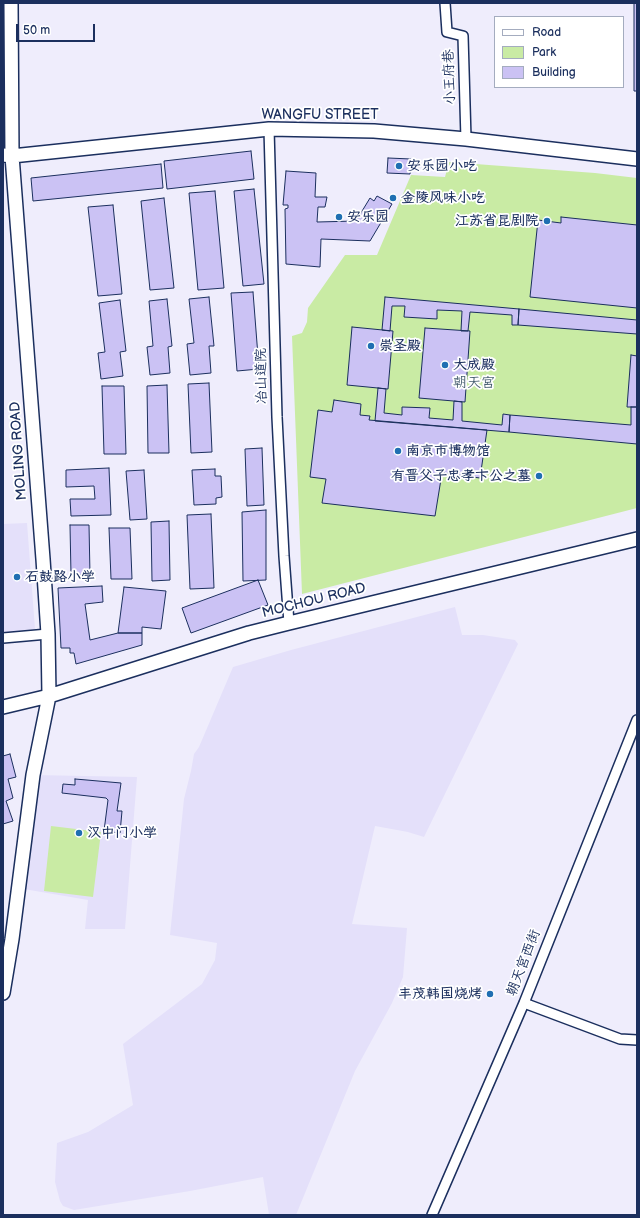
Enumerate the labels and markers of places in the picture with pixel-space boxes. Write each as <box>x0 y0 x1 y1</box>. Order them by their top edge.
place label: 安乐园小吃 <box>407 158 477 174</box>
marker: 安乐园小吃 <box>394 161 404 171</box>
place label: 金陵风味小吃 <box>401 190 485 206</box>
marker: 金陵风味小吃 <box>388 193 398 203</box>
place label: 安乐园 <box>347 209 389 225</box>
marker: 安乐园 <box>334 212 344 222</box>
place label: 江苏省昆剧院 <box>455 213 539 229</box>
marker: 江苏省昆剧院 <box>542 216 552 226</box>
place label: 崇圣殿 <box>379 338 421 354</box>
marker: 崇圣殿 <box>366 341 376 351</box>
place label: 大成殿 <box>453 357 495 373</box>
marker: 大成殿 <box>440 360 450 370</box>
place label: 南京市博物馆 <box>406 443 490 459</box>
marker: 南京市博物馆 <box>393 446 403 456</box>
place label: 有晋父子忠孝卞公之墓 <box>391 468 531 484</box>
marker: 有晋父子忠孝卞公之墓 <box>534 471 544 481</box>
place label: 石鼓路小学 <box>25 569 95 585</box>
marker: 石鼓路小学 <box>12 572 22 582</box>
place label: 汉中门小学 <box>87 825 157 841</box>
marker: 汉中门小学 <box>74 828 84 838</box>
place label: 丰茂韩国烧烤 <box>398 986 482 1002</box>
marker: 丰茂韩国烧烤 <box>485 989 495 999</box>

